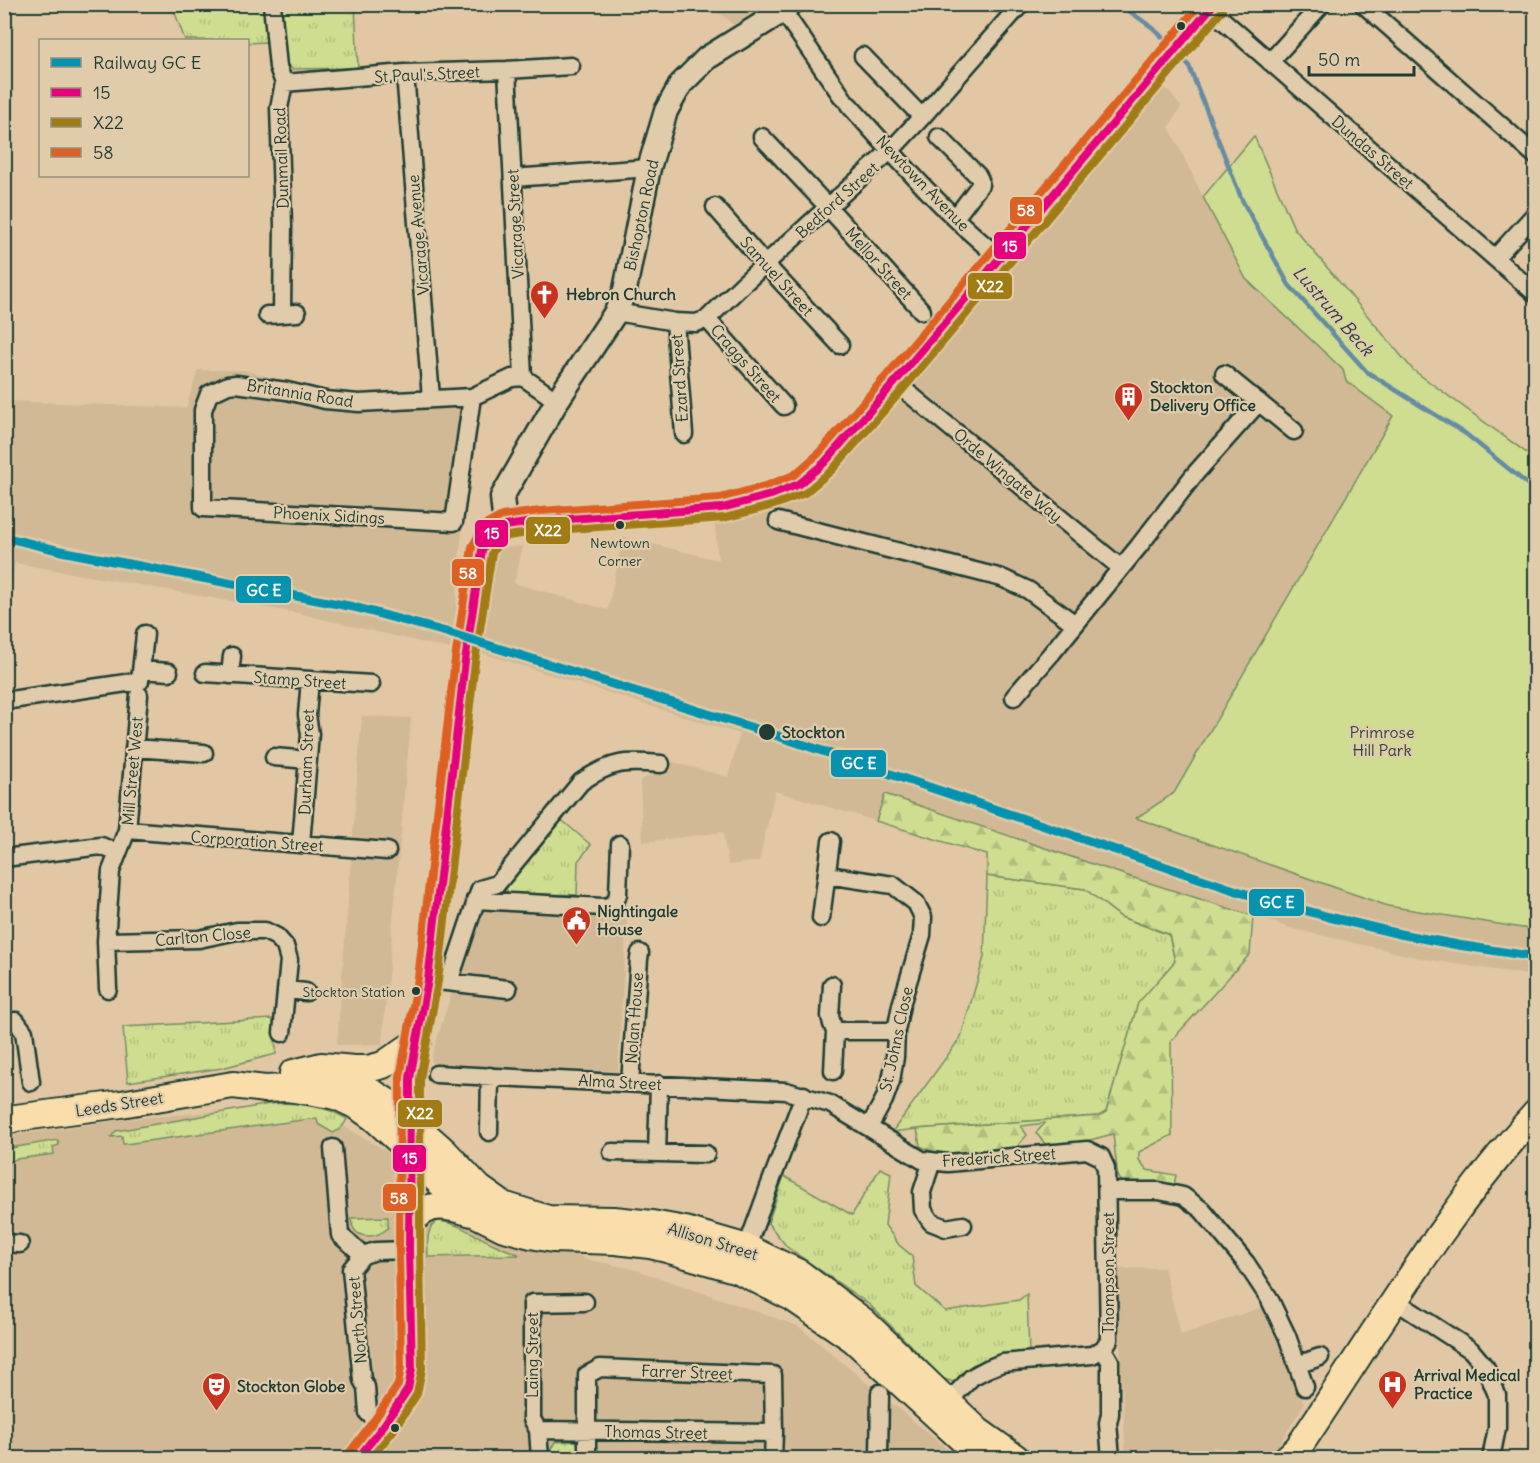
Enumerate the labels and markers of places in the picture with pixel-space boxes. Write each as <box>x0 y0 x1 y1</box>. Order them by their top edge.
unlabelled marker <box>1175 20 1187 32</box>
church icon: Hebron Church <box>529 278 561 320</box>
place label: Hebron Church <box>566 284 676 304</box>
place label: Stockton Delivery Office <box>1150 377 1256 416</box>
building icon: Stockton Delivery Office <box>1113 380 1145 422</box>
marker: Newtown Corner <box>614 519 626 531</box>
place label: Newtown Corner <box>590 534 650 570</box>
marker: Stockton <box>757 722 777 742</box>
place label: Stockton <box>782 722 845 742</box>
place label: Nightingale House <box>597 901 678 939</box>
public building icon: Nightingale House <box>560 904 592 946</box>
place label: Stockton Station <box>302 983 405 1001</box>
marker: Stockton Station <box>410 985 422 997</box>
place label: Arrival Medical Practice <box>1414 1365 1520 1403</box>
hospital icon: Arrival Medical Practice <box>1377 1368 1409 1410</box>
theatre icon: Stockton Globe <box>200 1370 232 1412</box>
place label: Stockton Globe <box>237 1376 346 1396</box>
unlabelled marker <box>389 1422 401 1434</box>

